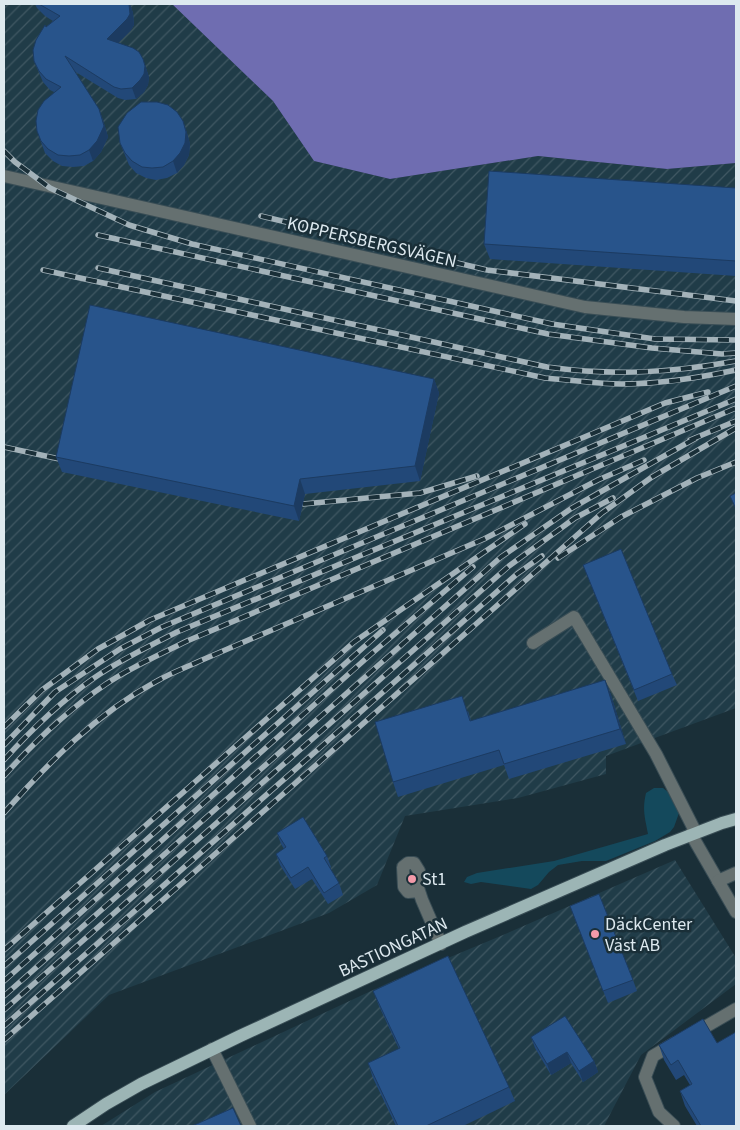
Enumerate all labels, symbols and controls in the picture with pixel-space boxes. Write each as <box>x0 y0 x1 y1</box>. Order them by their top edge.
street label: KOPPERSBERGSVÄGEN <box>285 211 459 274</box>
place label: St1 <box>422 867 446 892</box>
marker: St1 <box>406 873 418 885</box>
street label: BASTIONGATAN <box>335 911 452 984</box>
place label: DäckCenter Väst AB <box>605 912 693 958</box>
marker: DäckCenter Väst AB <box>589 928 601 940</box>

